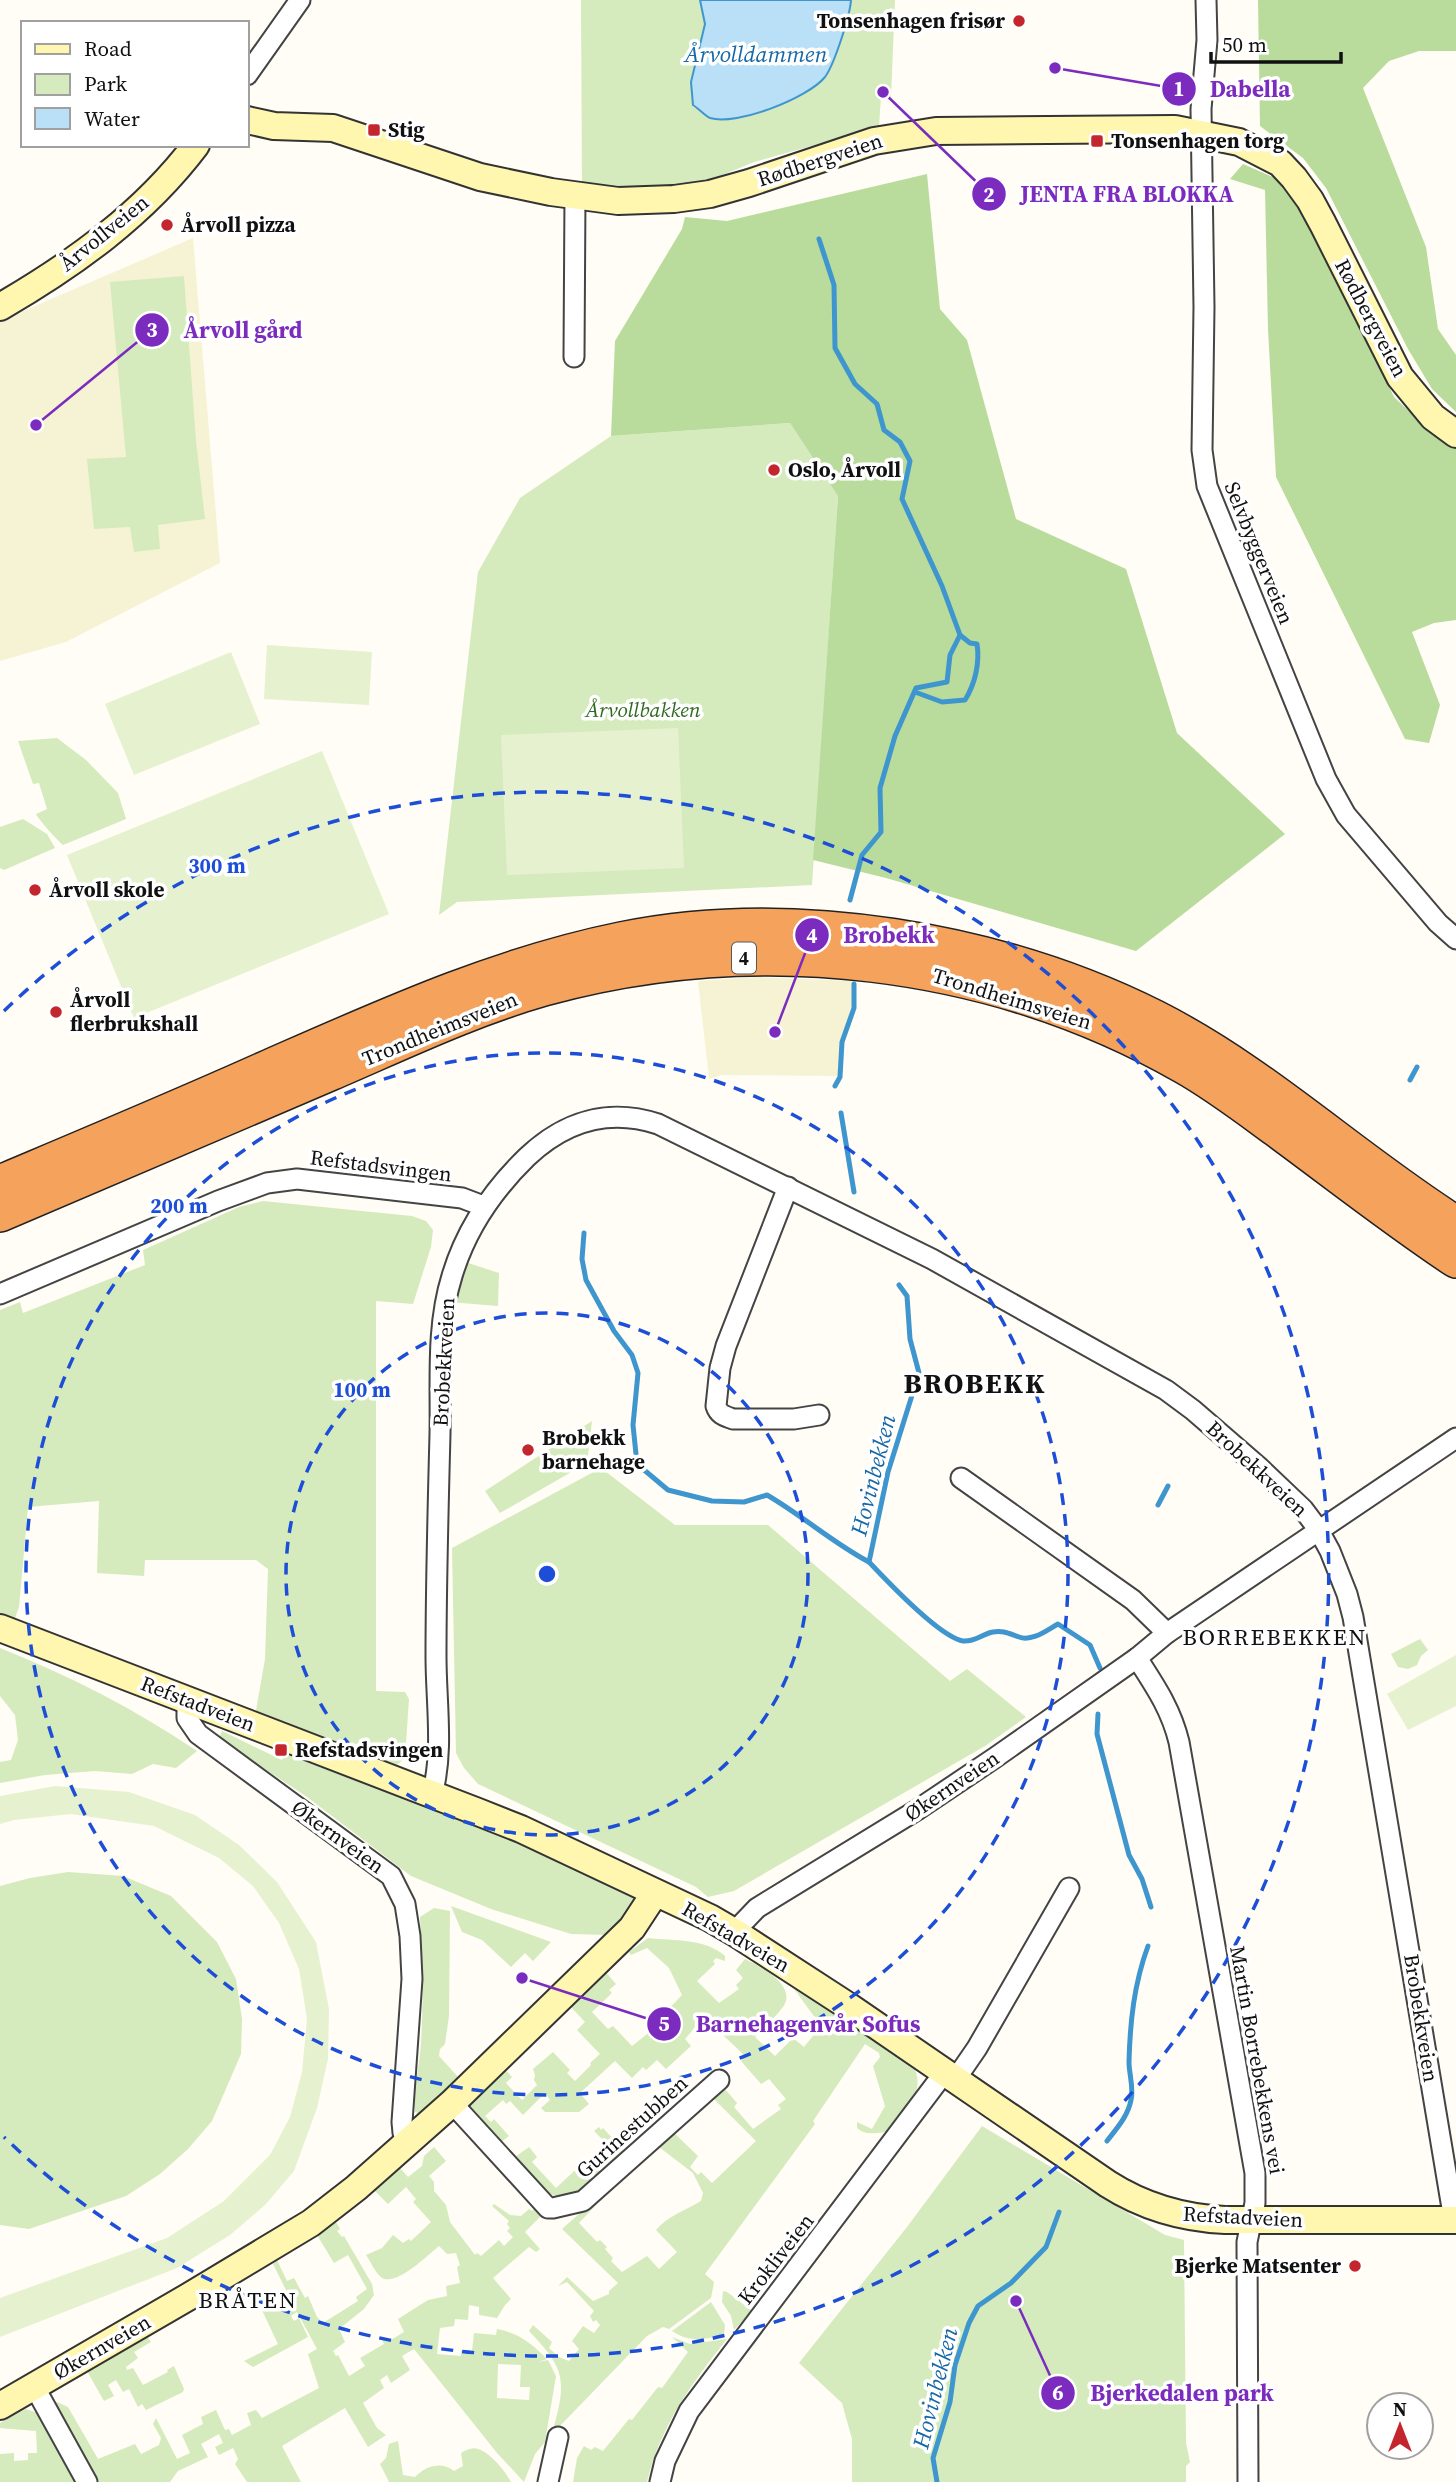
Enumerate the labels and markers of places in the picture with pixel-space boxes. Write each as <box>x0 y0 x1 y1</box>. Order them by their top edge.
place label: Tonsenhagen frisør <box>817 6 1005 35</box>
marker: Tonsenhagen frisør <box>1011 13 1027 29</box>
callout: Dabella <box>1161 67 1305 111</box>
place label: Stig <box>388 115 425 144</box>
marker: Stig <box>366 122 382 138</box>
place label: Tonsenhagen torg <box>1111 126 1285 155</box>
marker: Tonsenhagen torg <box>1089 133 1105 149</box>
callout: JENTA FRA BLOKKA <box>971 172 1248 216</box>
place label: Årvoll pizza <box>181 210 297 239</box>
marker: Årvoll pizza <box>159 217 175 233</box>
callout: Årvoll gård <box>134 308 316 352</box>
place label: Oslo, Årvoll <box>788 455 901 484</box>
marker: Oslo, Årvoll <box>766 462 782 478</box>
place label: Årvoll skole <box>49 875 165 904</box>
marker: Årvoll skole <box>27 882 43 898</box>
callout: Brobekk <box>794 913 949 957</box>
place label: Årvoll flerbrukshall <box>70 985 198 1038</box>
marker: Årvoll flerbrukshall <box>48 1004 64 1020</box>
place label: Brobekk barnehage <box>542 1423 645 1476</box>
marker: Brobekk barnehage <box>520 1442 536 1458</box>
centre of rings <box>535 1562 559 1586</box>
place label: Refstadsvingen <box>295 1735 443 1764</box>
marker: Refstadsvingen <box>273 1742 289 1758</box>
callout: Barnehagenvår Sofus <box>647 2002 935 2046</box>
place label: Bjerke Matsenter <box>1174 2251 1341 2280</box>
marker: Bjerke Matsenter <box>1347 2258 1363 2274</box>
callout: Bjerkedalen park <box>1041 2371 1287 2415</box>

